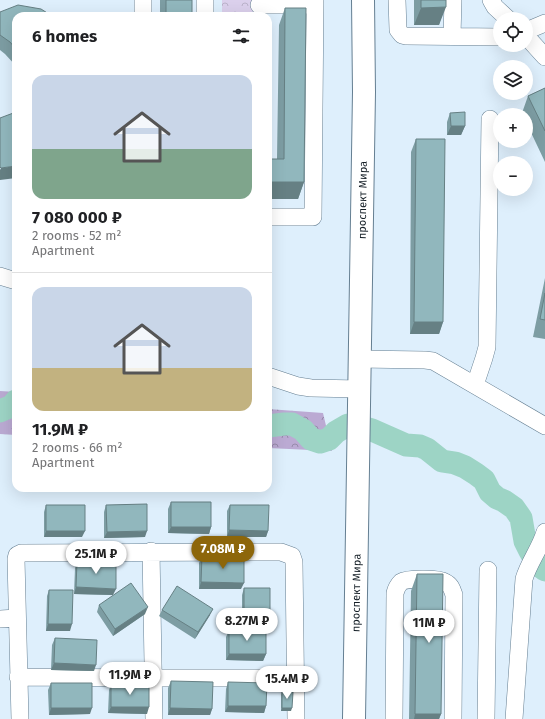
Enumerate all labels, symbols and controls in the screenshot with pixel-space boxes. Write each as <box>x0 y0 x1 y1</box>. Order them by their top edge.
map controls <box>493 12 533 196</box>
button: locate <box>493 12 533 52</box>
icon: filters <box>230 25 252 47</box>
text: 6 homes <box>32 26 97 47</box>
button: layers <box>493 60 533 100</box>
icon: home <box>106 101 178 173</box>
button: + <box>493 108 533 148</box>
button: − <box>493 156 533 196</box>
street label: проспект Мира <box>355 161 369 239</box>
text: 7 080 000 ₽ <box>32 207 122 228</box>
text: 2 rooms · 52 m² <box>32 228 121 243</box>
text: Apartment <box>32 243 94 258</box>
icon: home <box>106 313 178 385</box>
text: 11.9M ₽ <box>32 419 88 440</box>
text: 2 rooms · 66 m² <box>32 440 123 455</box>
text: Apartment <box>32 455 94 470</box>
pin: 7.08M ₽ <box>186 536 260 570</box>
pin: 25.1M ₽ <box>59 541 133 575</box>
text: 7.08M ₽ <box>200 541 246 556</box>
text: 25.1M ₽ <box>75 546 117 561</box>
street label: проспект Мира <box>349 554 363 632</box>
pin: 8.27M ₽ <box>210 608 284 642</box>
pin: 11M ₽ <box>401 610 457 644</box>
text: 8.27M ₽ <box>225 613 269 628</box>
text: 11M ₽ <box>413 615 445 630</box>
pin: 11.9M ₽ <box>93 662 167 696</box>
pin: 15.4M ₽ <box>250 666 324 700</box>
text: 11.9M ₽ <box>109 667 151 682</box>
text: 15.4M ₽ <box>265 671 309 686</box>

